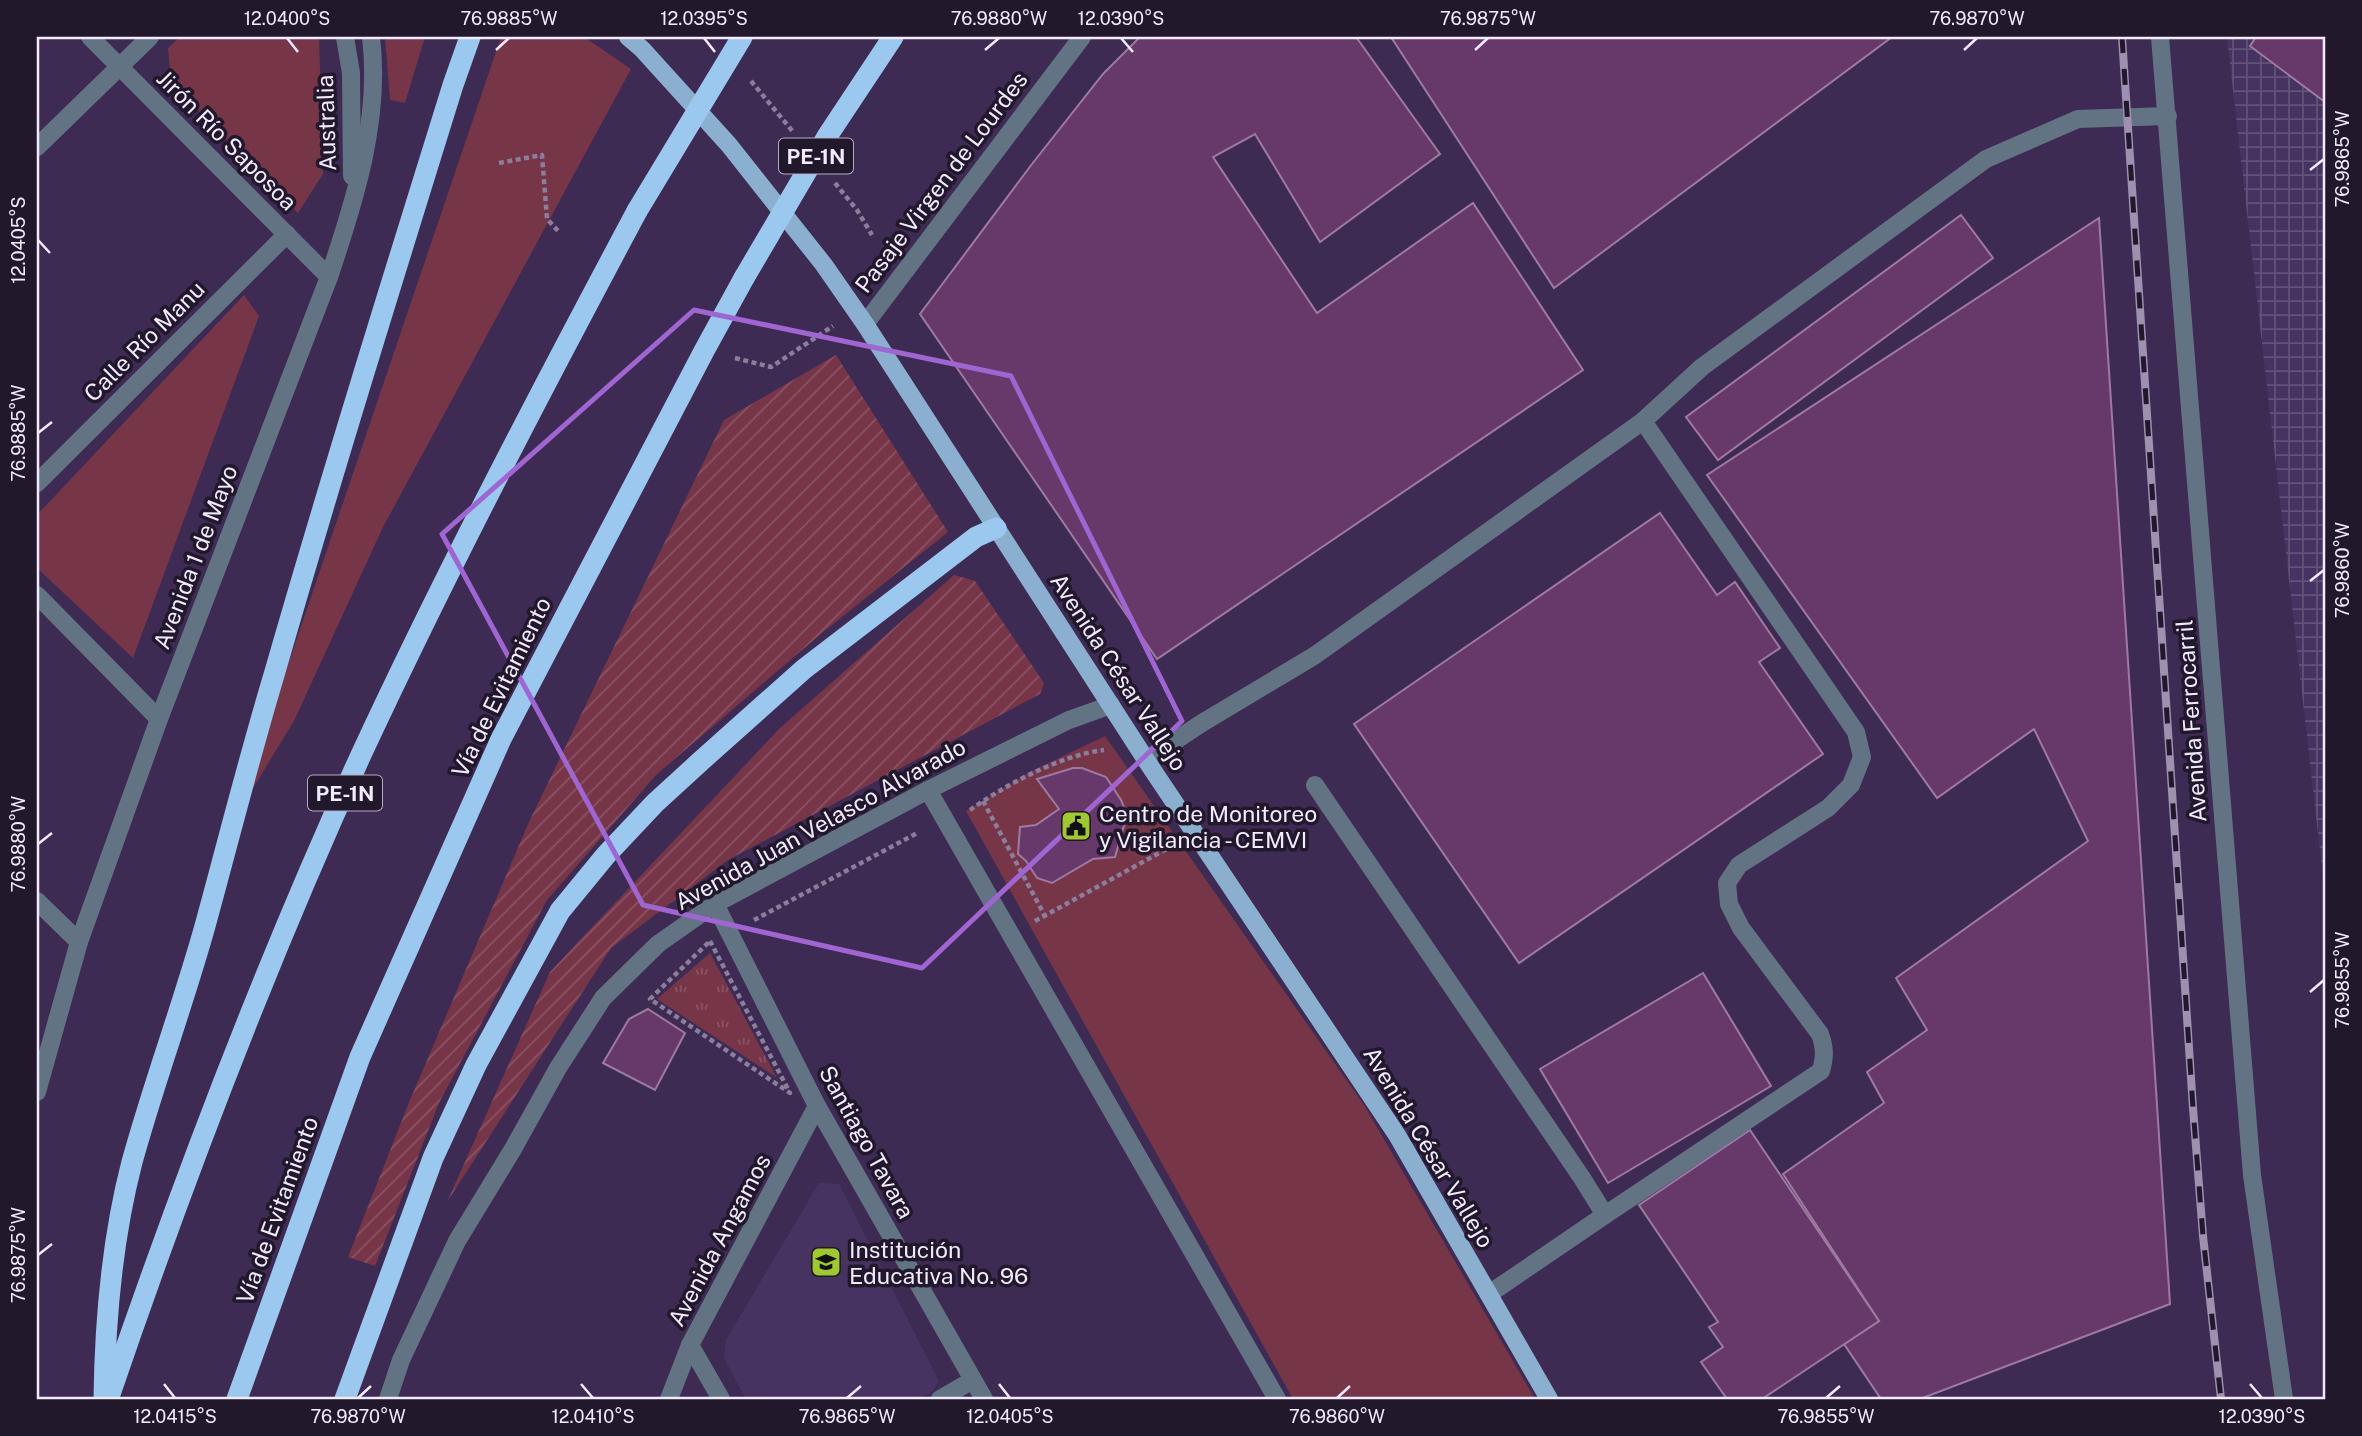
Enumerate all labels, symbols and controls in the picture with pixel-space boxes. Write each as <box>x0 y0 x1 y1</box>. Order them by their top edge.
text: 12.0400°S <box>244 8 330 29</box>
text: 76.9885°W <box>460 8 558 29</box>
text: 12.0395°S <box>660 8 748 29</box>
text: 76.9880°W <box>951 8 1047 29</box>
text: 12.0390°S <box>1078 8 1164 29</box>
text: 76.9875°W <box>1440 8 1536 29</box>
text: 76.9870°W <box>1929 8 2025 29</box>
street label: Jirón Río Saposoa <box>151 64 303 216</box>
street label: Pasaje Virgen de Lourdes <box>849 66 1033 298</box>
street label: Australia <box>311 74 341 172</box>
text: 76.9865°W <box>2332 111 2353 207</box>
road number: PE-1N <box>779 138 853 174</box>
text: 12.0405°S <box>8 196 29 284</box>
street label: Calle Río Manu <box>78 275 210 407</box>
text: 76.9885°W <box>8 384 29 482</box>
street label: Avenida 1 de Mayo <box>147 461 243 653</box>
text: 76.9860°W <box>2332 522 2353 618</box>
street label: Avenida César Vallejo <box>1045 568 1193 776</box>
street label: Vía de Evitamiento <box>446 593 556 781</box>
street label: Avenida Ferrocarril <box>2170 619 2212 823</box>
street label: Avenida Juan Velasco Alvarado <box>670 733 970 915</box>
road number: PE-1N <box>308 776 382 810</box>
text: 76.9880°W <box>8 796 29 892</box>
place label: Centro de Monitoreo y Vigilancia - CEMVI <box>1099 800 1317 853</box>
public building icon: Centro de Monitoreo y Vigilancia - CEMVI <box>1059 809 1093 843</box>
text: 76.9855°W <box>2332 931 2353 1029</box>
street label: Avenida César Vallejo <box>1358 1042 1500 1252</box>
street label: Santiago Tavara <box>814 1061 920 1223</box>
street label: Vía de Evitamiento <box>231 1113 323 1307</box>
street label: Avenida Angamos <box>662 1149 776 1331</box>
text: 76.9875°W <box>8 1207 29 1303</box>
place label: Institución Educativa No. 96 <box>849 1236 1028 1289</box>
school or university icon: Institución Educativa No. 96 <box>809 1245 843 1279</box>
text: 12.0415°S <box>133 1406 217 1427</box>
text: 76.9870°W <box>310 1406 406 1427</box>
text: 12.0410°S <box>551 1406 635 1427</box>
text: 76.9865°W <box>799 1406 895 1427</box>
text: 12.0405°S <box>966 1406 1054 1427</box>
text: 76.9860°W <box>1289 1406 1385 1427</box>
text: 76.9855°W <box>1777 1406 1875 1427</box>
text: 12.0390°S <box>2219 1406 2305 1427</box>

